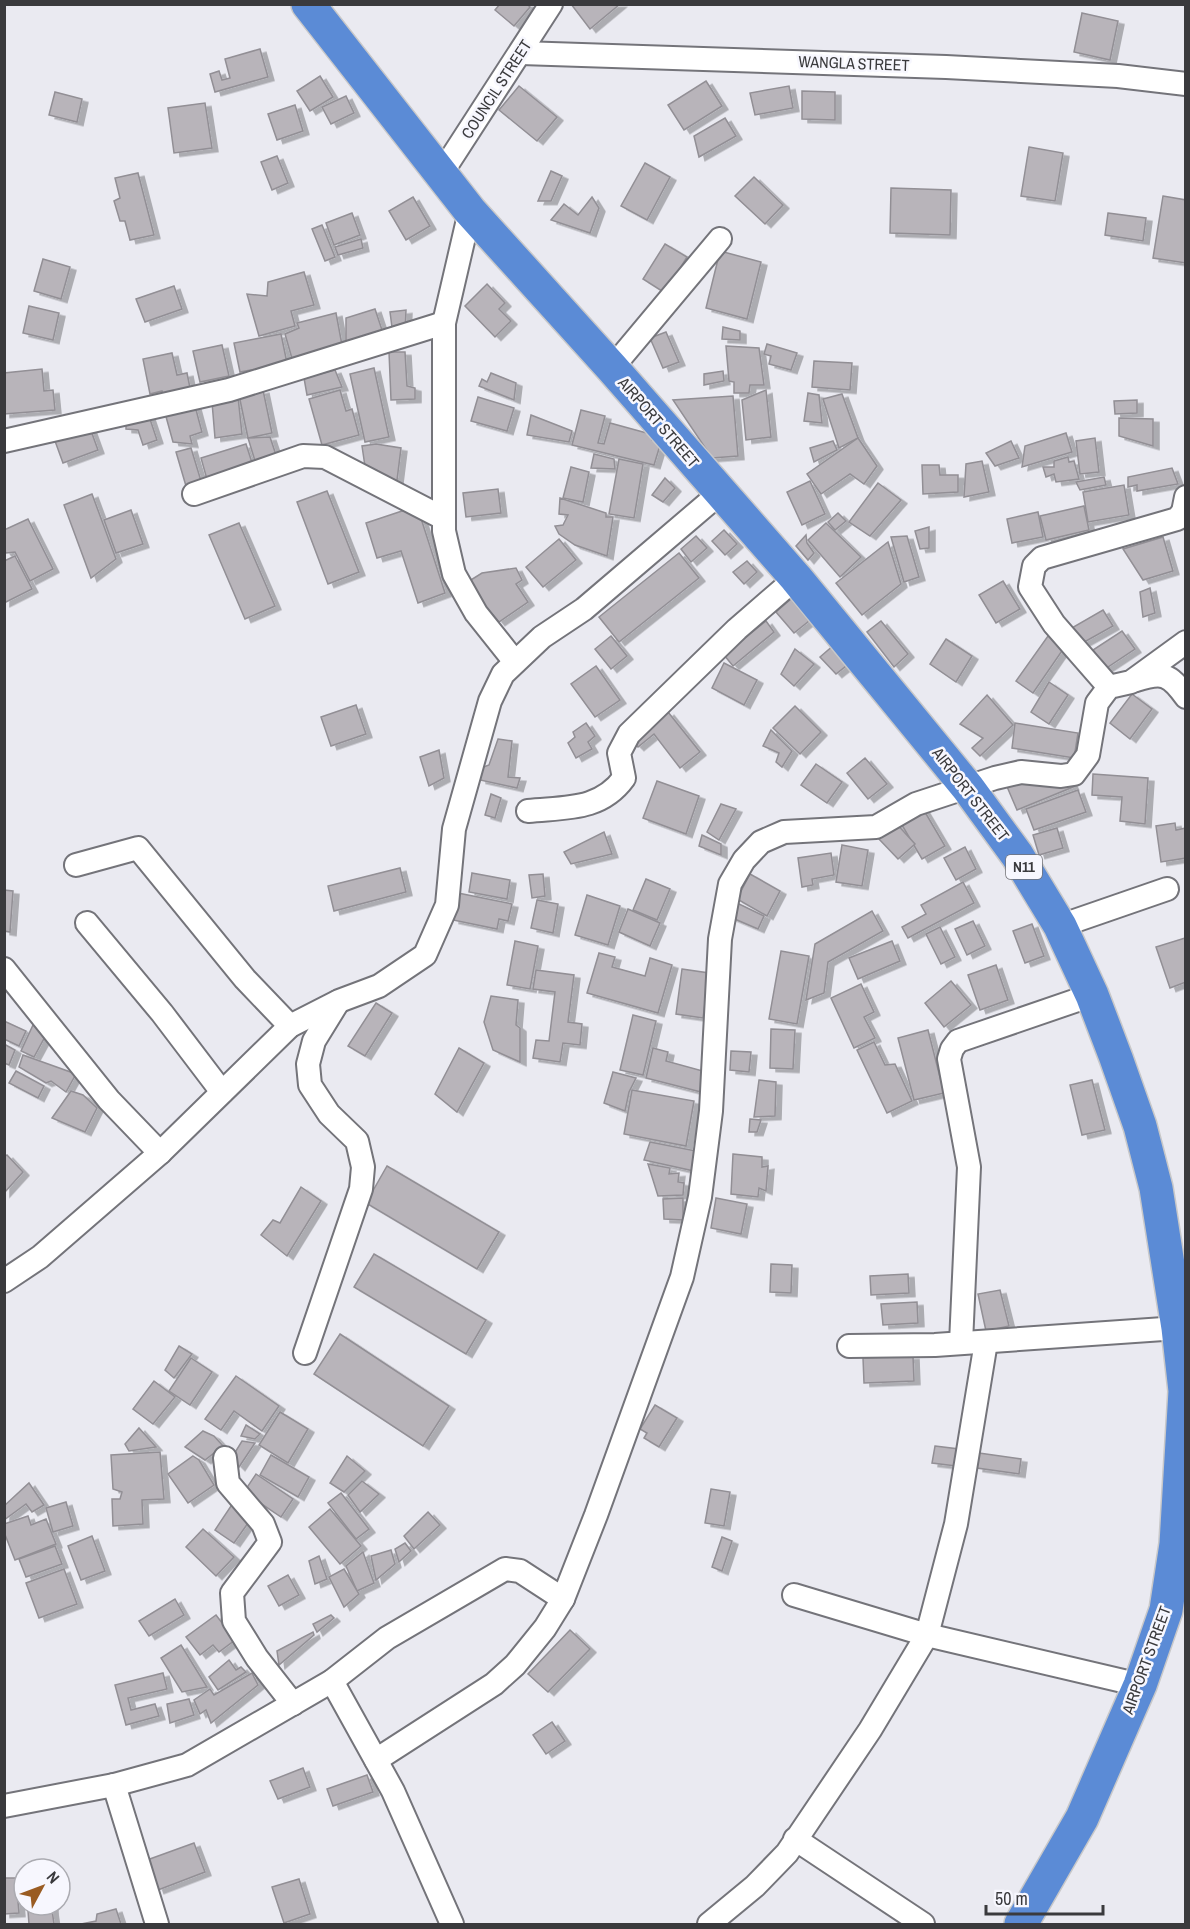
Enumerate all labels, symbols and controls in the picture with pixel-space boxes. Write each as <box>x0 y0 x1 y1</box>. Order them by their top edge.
street label: COUNCIL STREET <box>456 35 536 143</box>
street label: WANGLA STREET <box>798 50 910 76</box>
street label: AIRPORT STREET <box>613 371 704 472</box>
street label: AIRPORT STREET <box>927 742 1015 845</box>
road number: N11 <box>1006 855 1042 879</box>
street label: AIRPORT STREET <box>1116 1603 1176 1718</box>
north arrow <box>12 1857 72 1917</box>
text: N <box>42 1866 65 1888</box>
scale bar <box>986 1878 1103 1916</box>
text: 50 m <box>995 1886 1028 1911</box>

